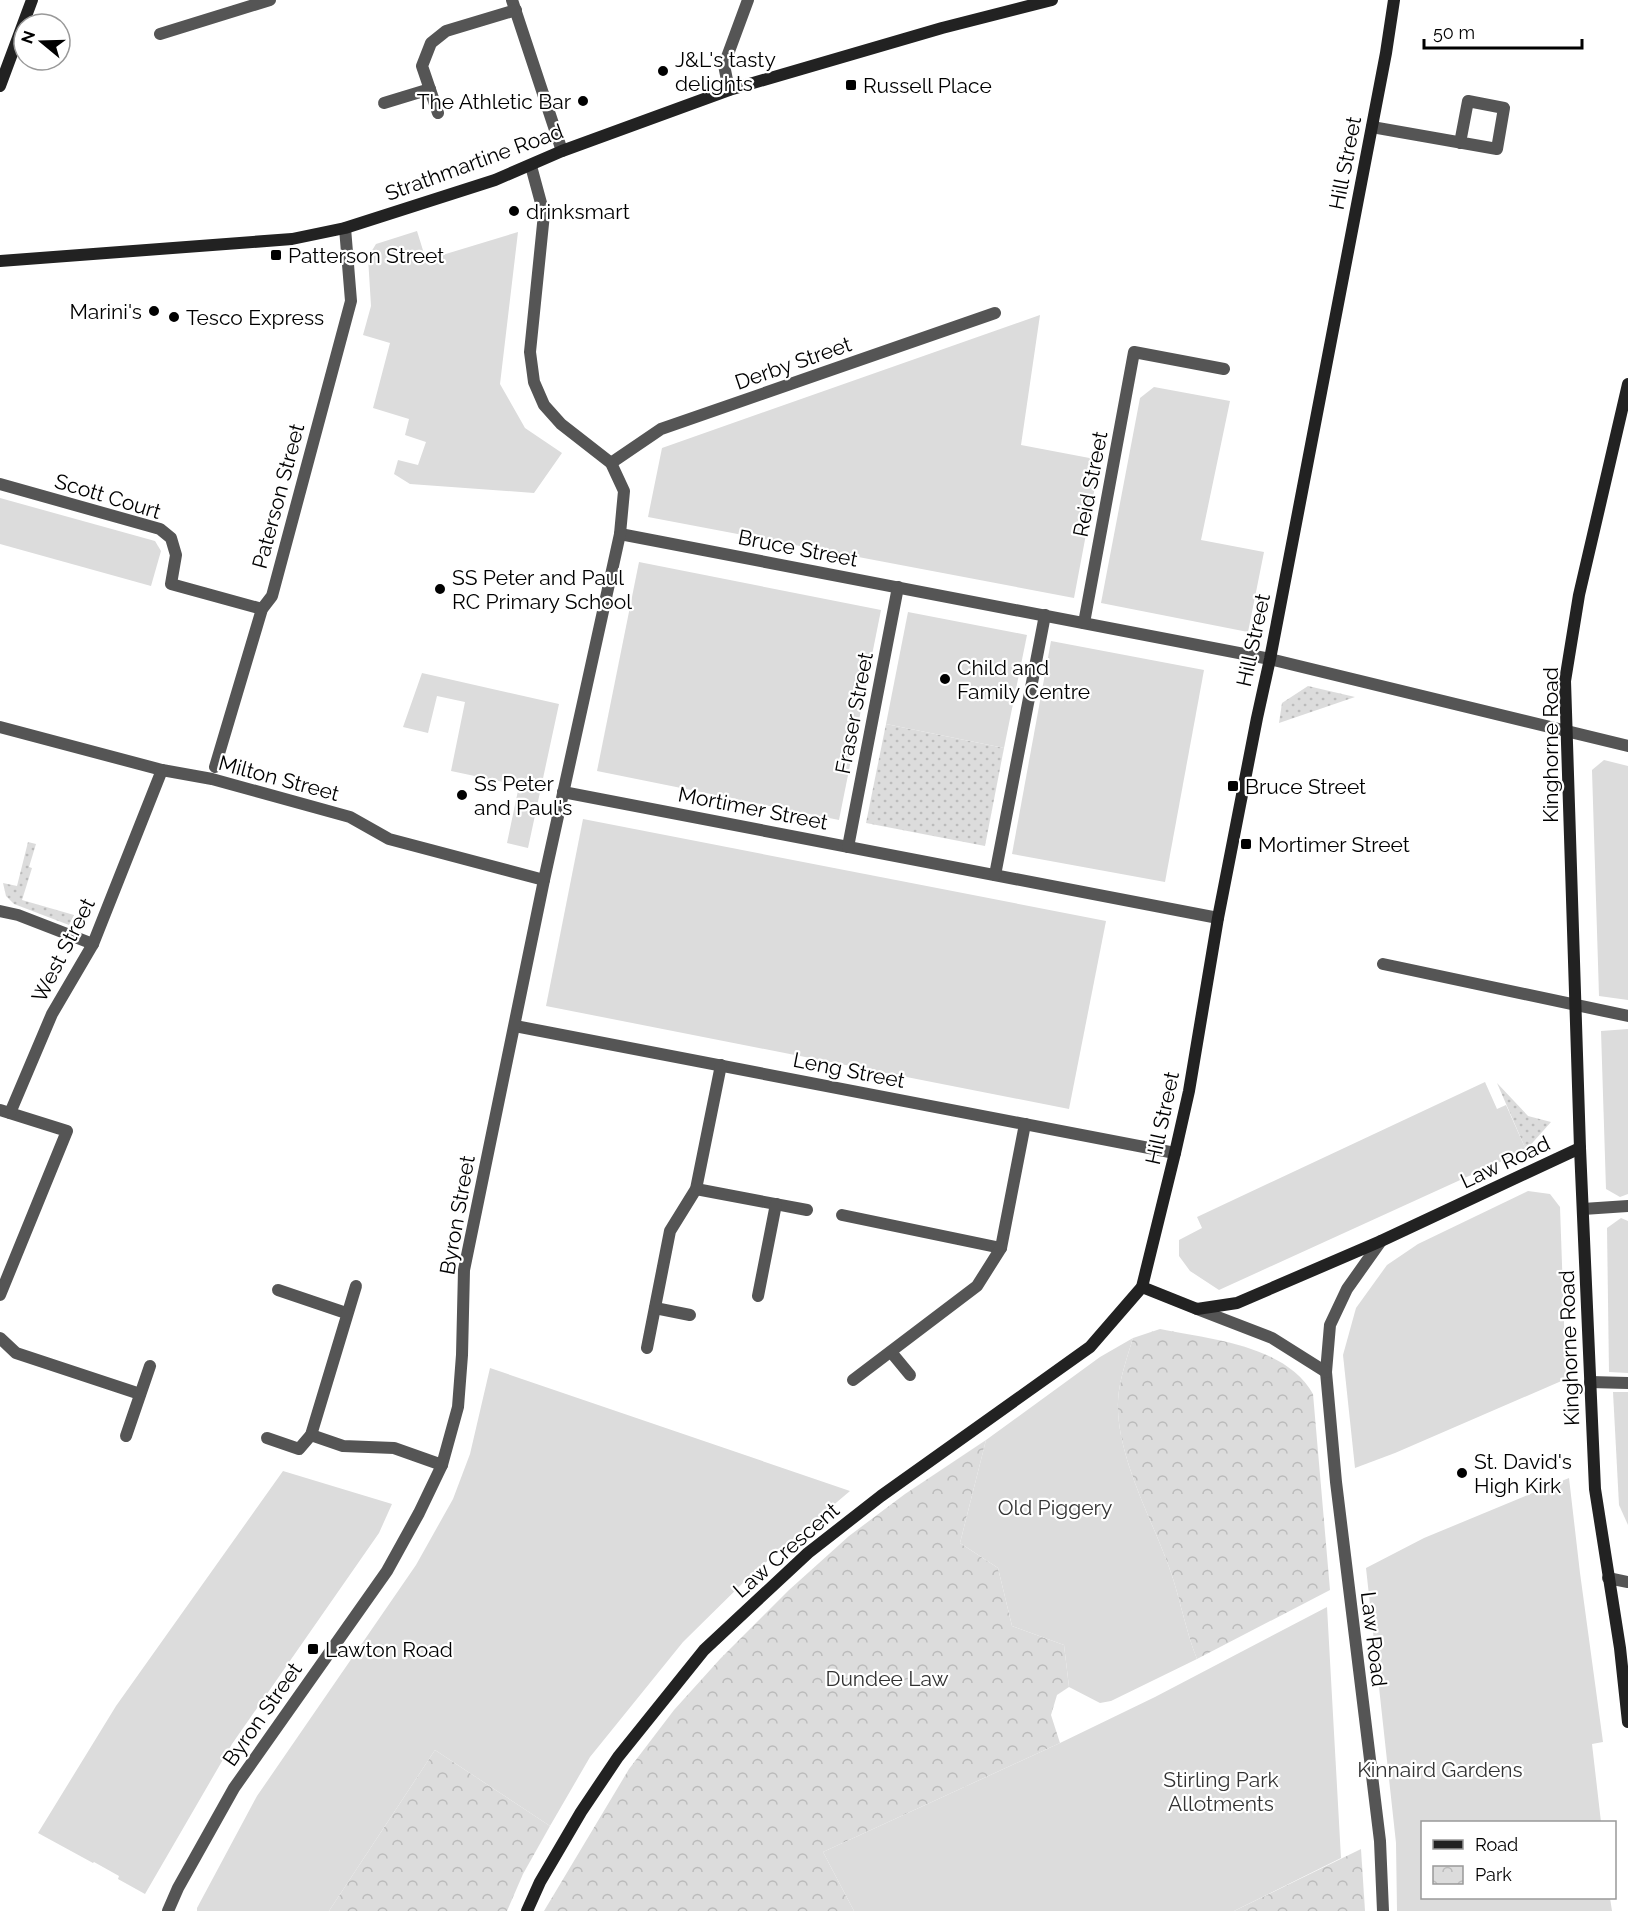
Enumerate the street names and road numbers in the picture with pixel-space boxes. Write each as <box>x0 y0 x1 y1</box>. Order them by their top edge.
street label: Hill Street <box>1324 114 1366 212</box>
street label: Strathmartine Road <box>382 118 566 206</box>
street label: Derby Street <box>731 331 855 395</box>
street label: Paterson Street <box>247 421 309 571</box>
street label: Reid Street <box>1068 429 1112 539</box>
street label: Scott Court <box>52 468 164 524</box>
street label: Bruce Street <box>736 524 860 572</box>
street label: Hill Street <box>1231 591 1275 689</box>
street label: Fraser Street <box>830 650 878 776</box>
street label: Kinghorne Road <box>1538 667 1563 823</box>
street label: Milton Street <box>216 750 342 806</box>
street label: Mortimer Street <box>676 781 830 835</box>
street label: West Street <box>26 894 100 1006</box>
street label: Leng Street <box>791 1047 907 1093</box>
street label: Hill Street <box>1140 1069 1184 1167</box>
street label: Law Road <box>1456 1130 1554 1194</box>
street label: Byron Street <box>434 1153 480 1277</box>
street label: Kinghorne Road <box>1554 1270 1584 1426</box>
street label: Law Crescent <box>728 1497 844 1603</box>
street label: Law Road <box>1356 1590 1392 1688</box>
street label: Byron Street <box>217 1657 307 1771</box>

